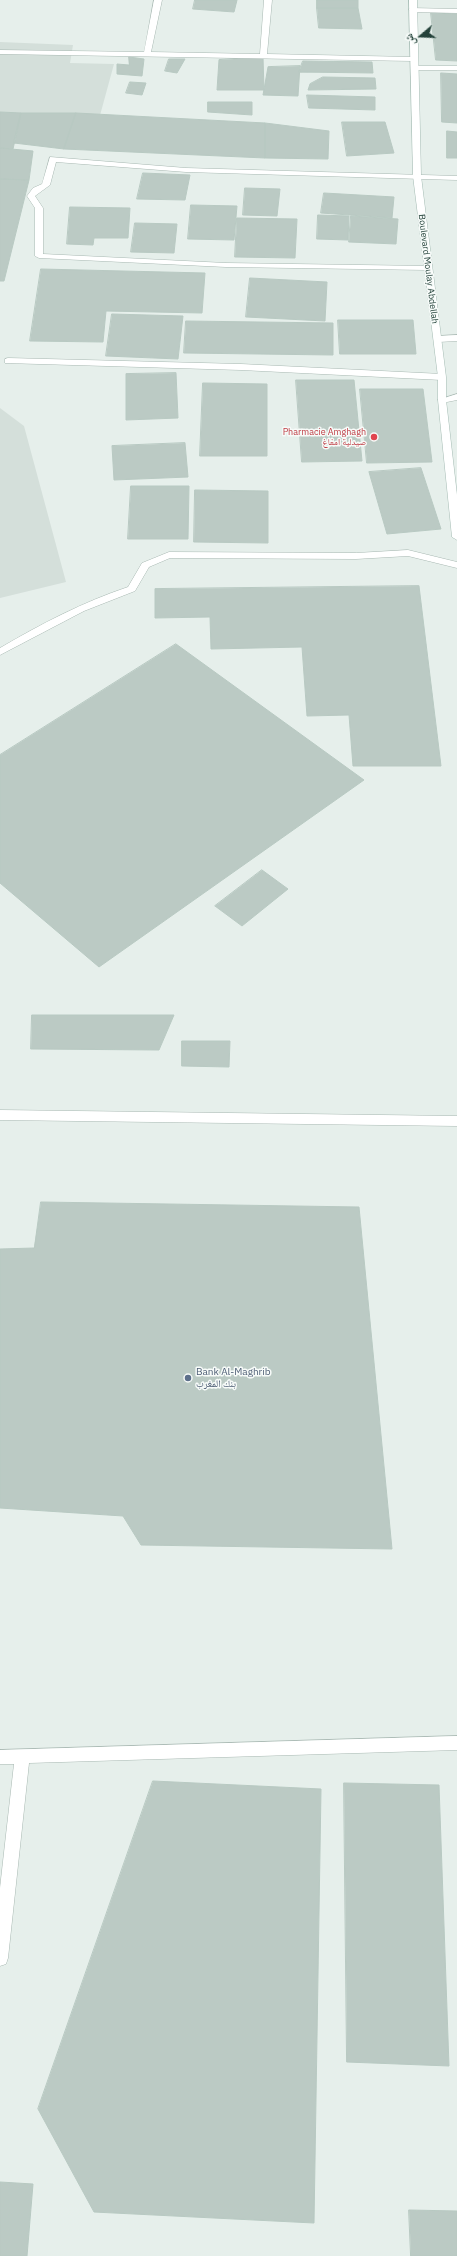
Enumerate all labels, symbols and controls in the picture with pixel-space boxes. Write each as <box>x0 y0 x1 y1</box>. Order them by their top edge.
north arrow <box>401 16 441 56</box>
text: ش <box>401 32 418 48</box>
street label: Boulevard Moulay Abdellah <box>416 214 440 324</box>
place label: Pharmacie Amghagh صيدلية امغاغ <box>283 427 366 448</box>
marker: Pharmacie Amghagh صيدلية امغاغ <box>369 432 379 442</box>
place label: Bank Al-Maghrib بنك المغرب <box>196 1366 271 1390</box>
marker: Bank Al-Maghrib بنك المغرب <box>183 1373 193 1383</box>

